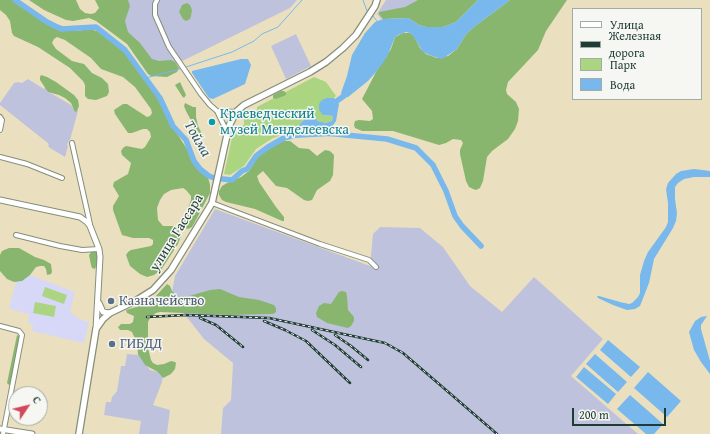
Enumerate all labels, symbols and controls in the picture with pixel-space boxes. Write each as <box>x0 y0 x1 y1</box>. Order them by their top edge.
legend <box>572 8 702 100</box>
text: Улица <box>610 16 644 33</box>
text: Железная дорога <box>609 27 661 61</box>
text: Парк <box>610 56 636 73</box>
text: Вода <box>610 76 635 93</box>
place label: Краеведческий музей Менделеевска <box>220 106 349 138</box>
marker: Краеведческий музей Менделеевска <box>207 117 217 127</box>
water label: Тойма <box>180 118 214 160</box>
street label: улица Гассара <box>147 191 207 275</box>
place label: Казначейство <box>119 293 204 309</box>
marker: Казначейство <box>106 296 116 306</box>
place label: ГИБДД <box>120 336 162 352</box>
marker: ГИБДД <box>107 339 117 349</box>
north arrow <box>8 386 48 426</box>
text: С <box>29 393 45 407</box>
scale bar <box>574 400 668 426</box>
text: 200 m <box>579 406 609 423</box>

